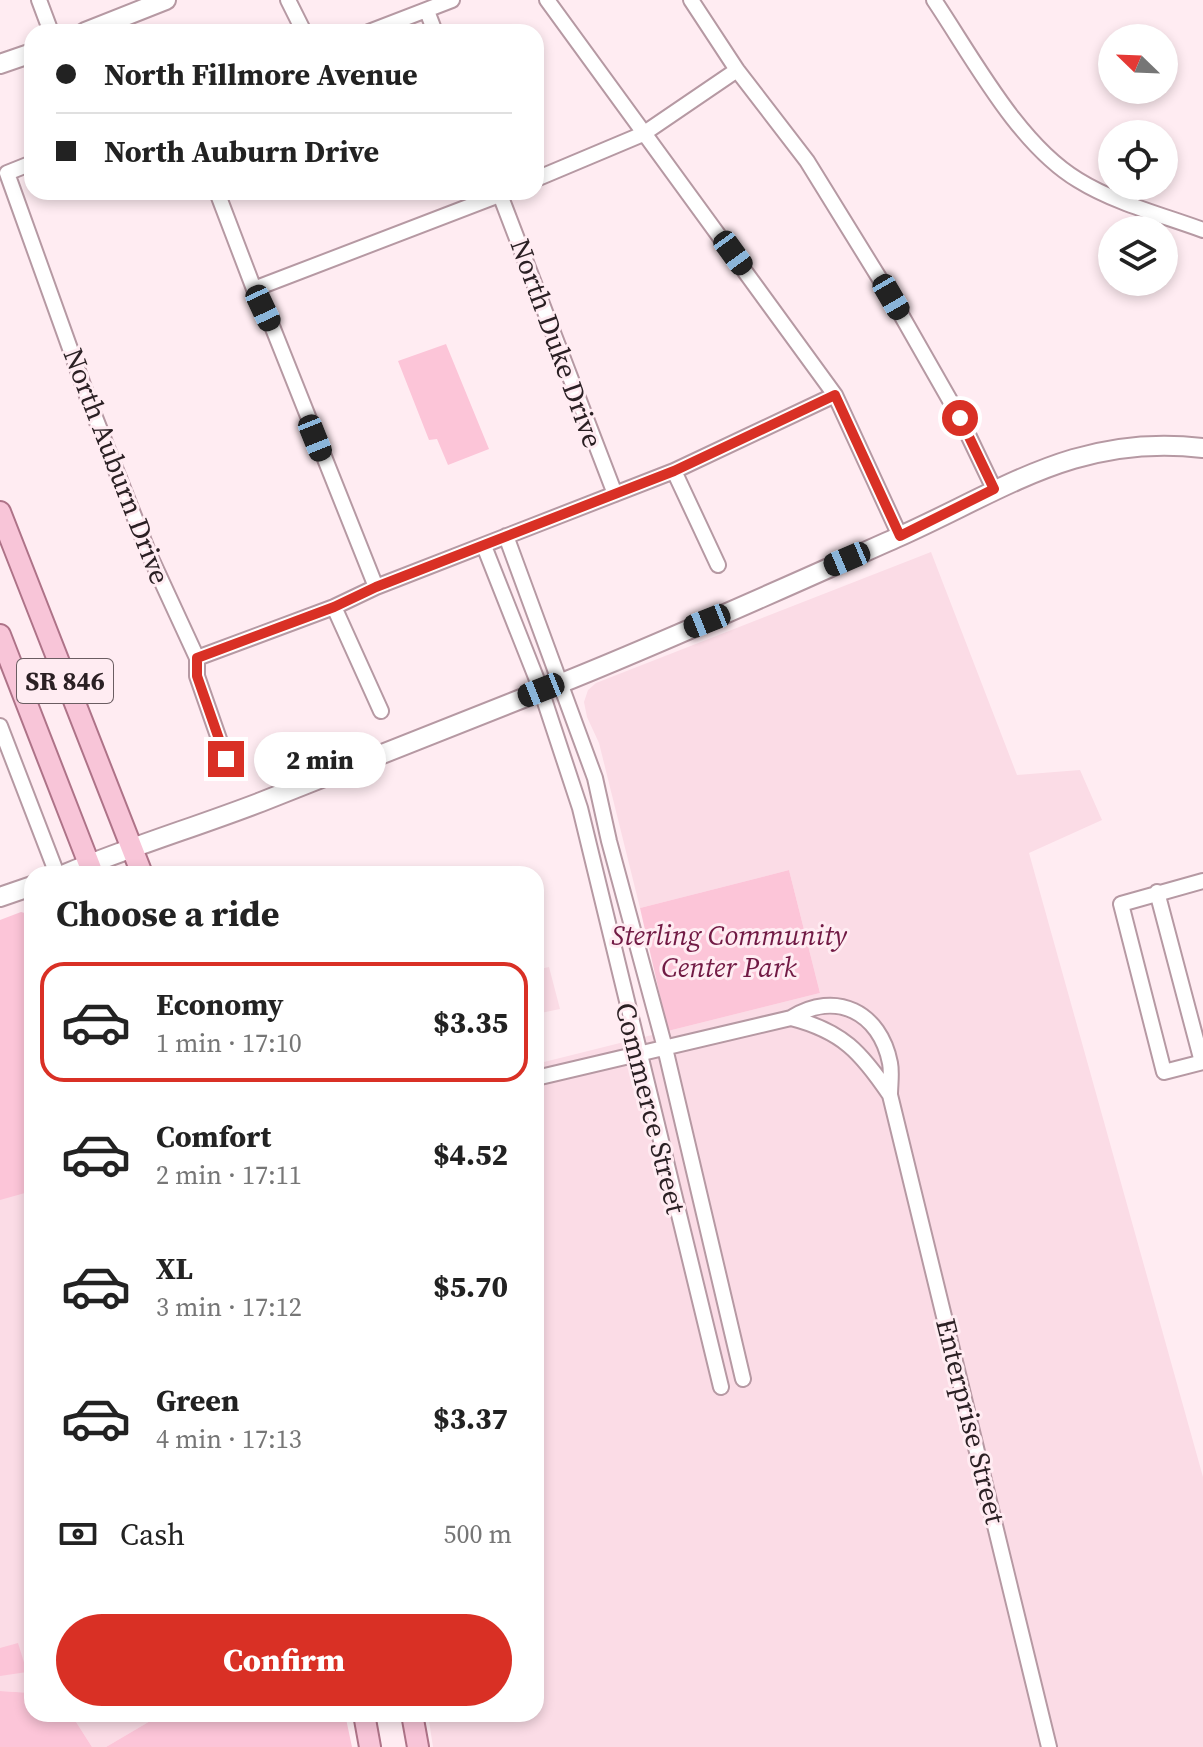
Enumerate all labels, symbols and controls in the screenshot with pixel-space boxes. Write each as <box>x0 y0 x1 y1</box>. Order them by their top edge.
north arrow <box>1098 24 1178 104</box>
map controls <box>1098 24 1178 296</box>
text: North Fillmore Avenue <box>104 54 418 95</box>
button: locate <box>1098 120 1178 200</box>
text: North Auburn Drive <box>104 131 379 172</box>
button: layers <box>1098 216 1178 296</box>
car <box>709 227 757 279</box>
street label: North Duke Drive <box>502 233 612 453</box>
car <box>869 270 913 324</box>
car <box>242 281 284 335</box>
street label: North Auburn Drive <box>54 343 180 589</box>
route start <box>942 400 978 436</box>
car <box>295 411 335 465</box>
car <box>820 539 874 579</box>
car <box>680 601 734 641</box>
road number: SR 846 <box>17 659 113 703</box>
car <box>514 670 568 710</box>
callout: 2 min <box>254 731 386 787</box>
route end <box>208 741 244 777</box>
text: 2 min <box>286 742 354 778</box>
text: Choose a ride <box>56 889 279 938</box>
park label: Sterling Community Center Park <box>611 916 847 986</box>
text: Economy <box>156 984 284 1025</box>
icon: car <box>60 986 132 1058</box>
street label: Commerce Street <box>606 999 696 1218</box>
text: $3.35 <box>433 1002 508 1043</box>
text: 1 min · 17:10 <box>156 1025 302 1061</box>
text: Comfort <box>156 1116 271 1157</box>
icon: car <box>60 1118 132 1190</box>
text: $4.52 <box>433 1134 508 1175</box>
text: 2 min · 17:11 <box>156 1157 302 1193</box>
text: XL <box>156 1248 193 1289</box>
icon: car <box>60 1250 132 1322</box>
text: $5.70 <box>433 1266 508 1307</box>
text: 3 min · 17:12 <box>156 1289 302 1325</box>
street label: Enterprise Street <box>927 1314 1015 1529</box>
text: Green <box>156 1380 239 1421</box>
icon: car <box>60 1382 132 1454</box>
text: $3.37 <box>433 1398 508 1439</box>
text: 4 min · 17:13 <box>156 1421 302 1457</box>
icon: cash <box>56 1512 100 1556</box>
text: Cash <box>120 1514 185 1555</box>
text: 500 m <box>444 1516 512 1552</box>
button: Confirm <box>56 1614 512 1706</box>

